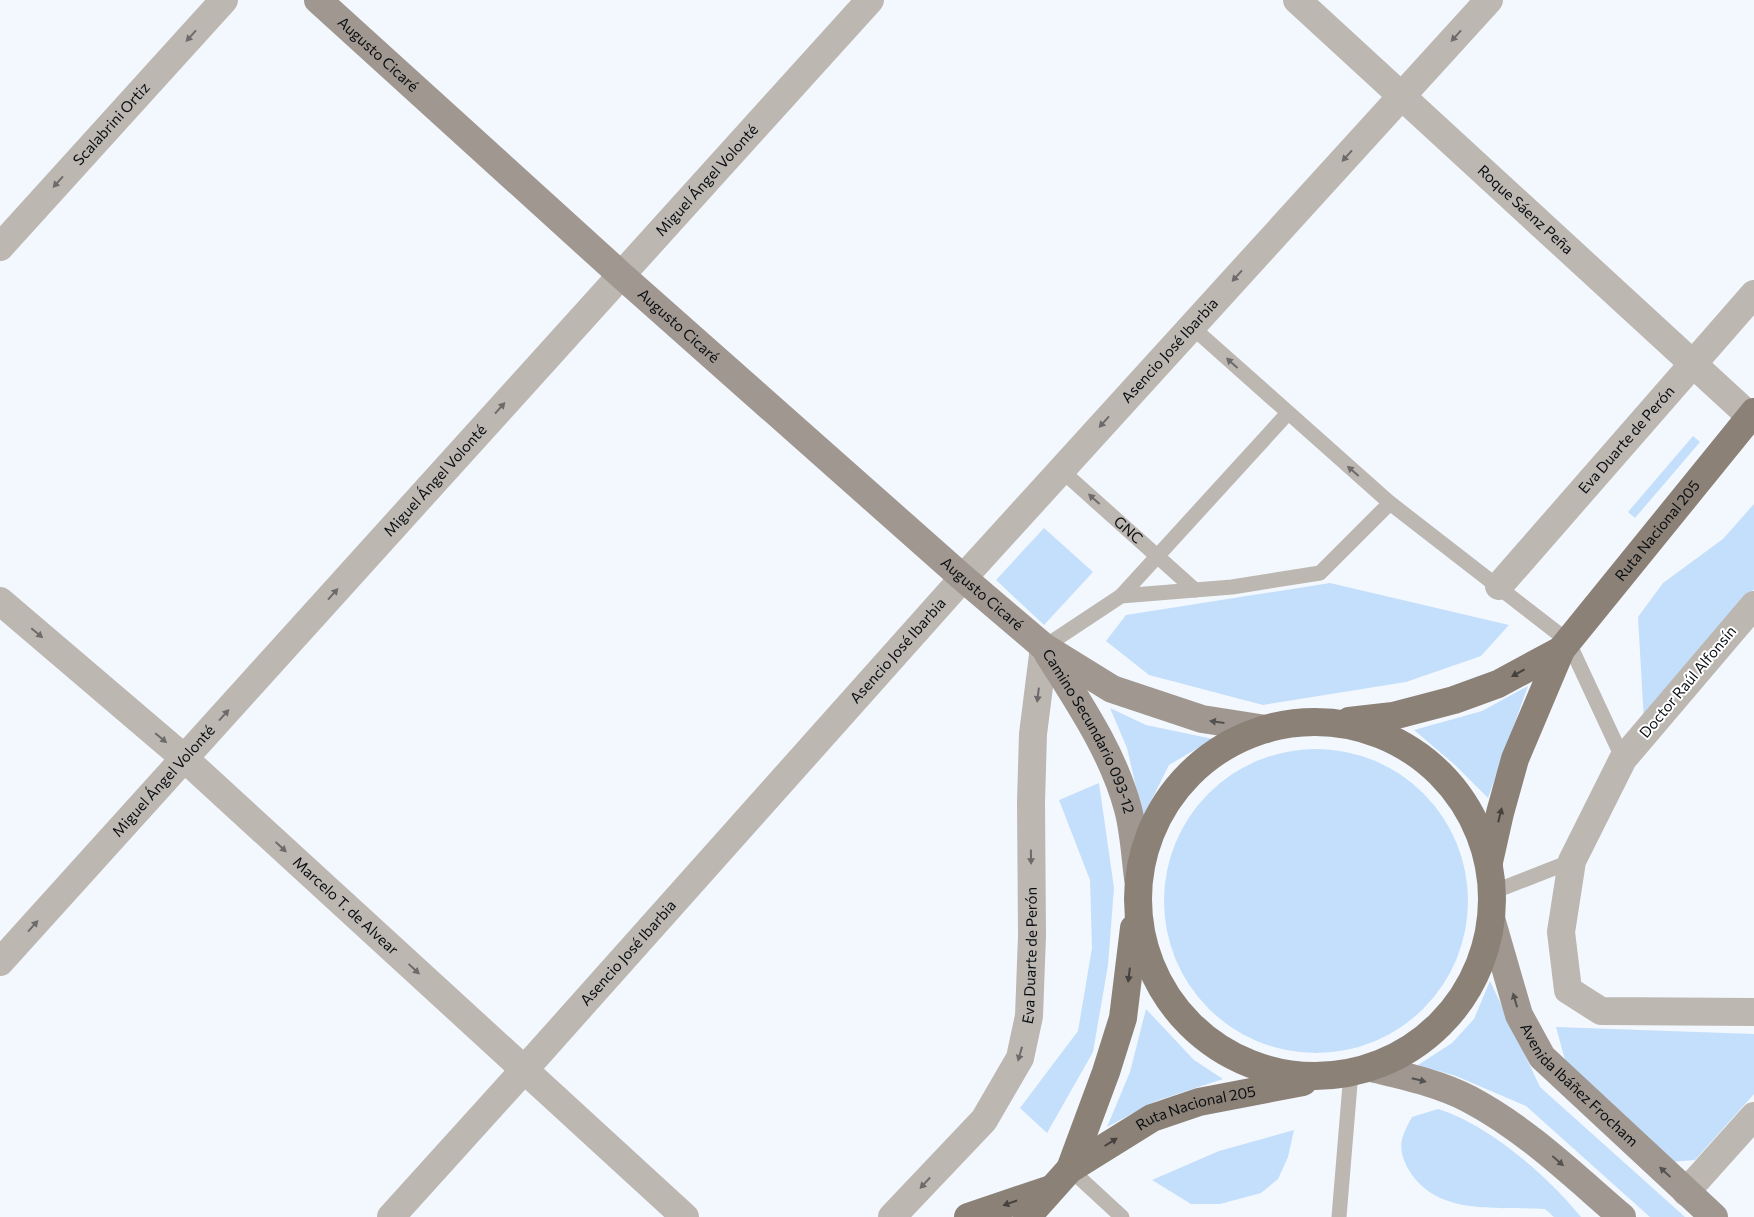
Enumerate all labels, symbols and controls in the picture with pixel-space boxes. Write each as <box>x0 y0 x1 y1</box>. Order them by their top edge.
street label: Augusto Cicaré <box>335 12 423 95</box>
one-way arrow <box>185 30 197 42</box>
one-way arrow <box>1450 30 1462 42</box>
street label: Scalabrini Ortiz <box>69 78 153 169</box>
street label: Miguel Ángel Volonté <box>651 120 761 239</box>
one-way arrow <box>1341 150 1353 162</box>
street label: Roque Sáenz Peña <box>1474 161 1577 257</box>
one-way arrow <box>53 176 64 189</box>
one-way arrow <box>1232 270 1243 283</box>
street label: Augusto Cicaré <box>635 284 724 366</box>
street label: Asencio José Ibarbia <box>1117 294 1221 406</box>
one-way arrow <box>1227 357 1239 369</box>
street label: Eva Duarte de Perón <box>1574 382 1678 497</box>
one-way arrow <box>494 403 506 415</box>
one-way arrow <box>1099 416 1110 429</box>
street label: Miguel Ángel Volonté <box>379 420 490 540</box>
one-way arrow <box>1348 465 1360 477</box>
street label: Ruta Nacional 205 <box>1611 476 1703 584</box>
one-way arrow <box>1088 493 1100 505</box>
street label: GNC <box>1111 512 1147 547</box>
street label: Augusto Cicaré <box>938 553 1028 634</box>
one-way arrow <box>327 588 339 600</box>
street label: Asencio José Ibarbia <box>846 594 949 707</box>
street label: Doctor Raúl Alfonsín <box>1635 622 1739 741</box>
one-way arrow <box>31 627 43 638</box>
street label: Camino Secundario 093-12 <box>1039 645 1139 815</box>
one-way arrow <box>1511 669 1526 677</box>
one-way arrow <box>1034 687 1042 703</box>
one-way arrow <box>218 709 230 721</box>
one-way arrow <box>1209 718 1225 726</box>
street label: Miguel Ángel Volonté <box>108 721 218 840</box>
one-way arrow <box>154 733 167 744</box>
one-way arrow <box>1496 807 1504 822</box>
one-way arrow <box>275 841 287 853</box>
one-way arrow <box>1027 849 1035 865</box>
street label: Marcelo T. de Alvear <box>290 853 403 958</box>
street label: Eva Duarte de Perón <box>1018 887 1040 1025</box>
street label: Asencio José Ibarbia <box>576 896 679 1009</box>
one-way arrow <box>27 920 39 932</box>
one-way arrow <box>407 963 419 975</box>
one-way arrow <box>1124 967 1132 983</box>
one-way arrow <box>1510 992 1518 1007</box>
street label: Avenida Ibáñez Frocham <box>1517 1020 1642 1150</box>
one-way arrow <box>1016 1046 1024 1061</box>
one-way arrow <box>1411 1076 1426 1084</box>
street label: Ruta Nacional 205 <box>1132 1081 1257 1134</box>
one-way arrow <box>1104 1138 1117 1147</box>
one-way arrow <box>1551 1155 1563 1167</box>
one-way arrow <box>1659 1167 1672 1178</box>
one-way arrow <box>919 1177 931 1189</box>
one-way arrow <box>1002 1199 1017 1207</box>

